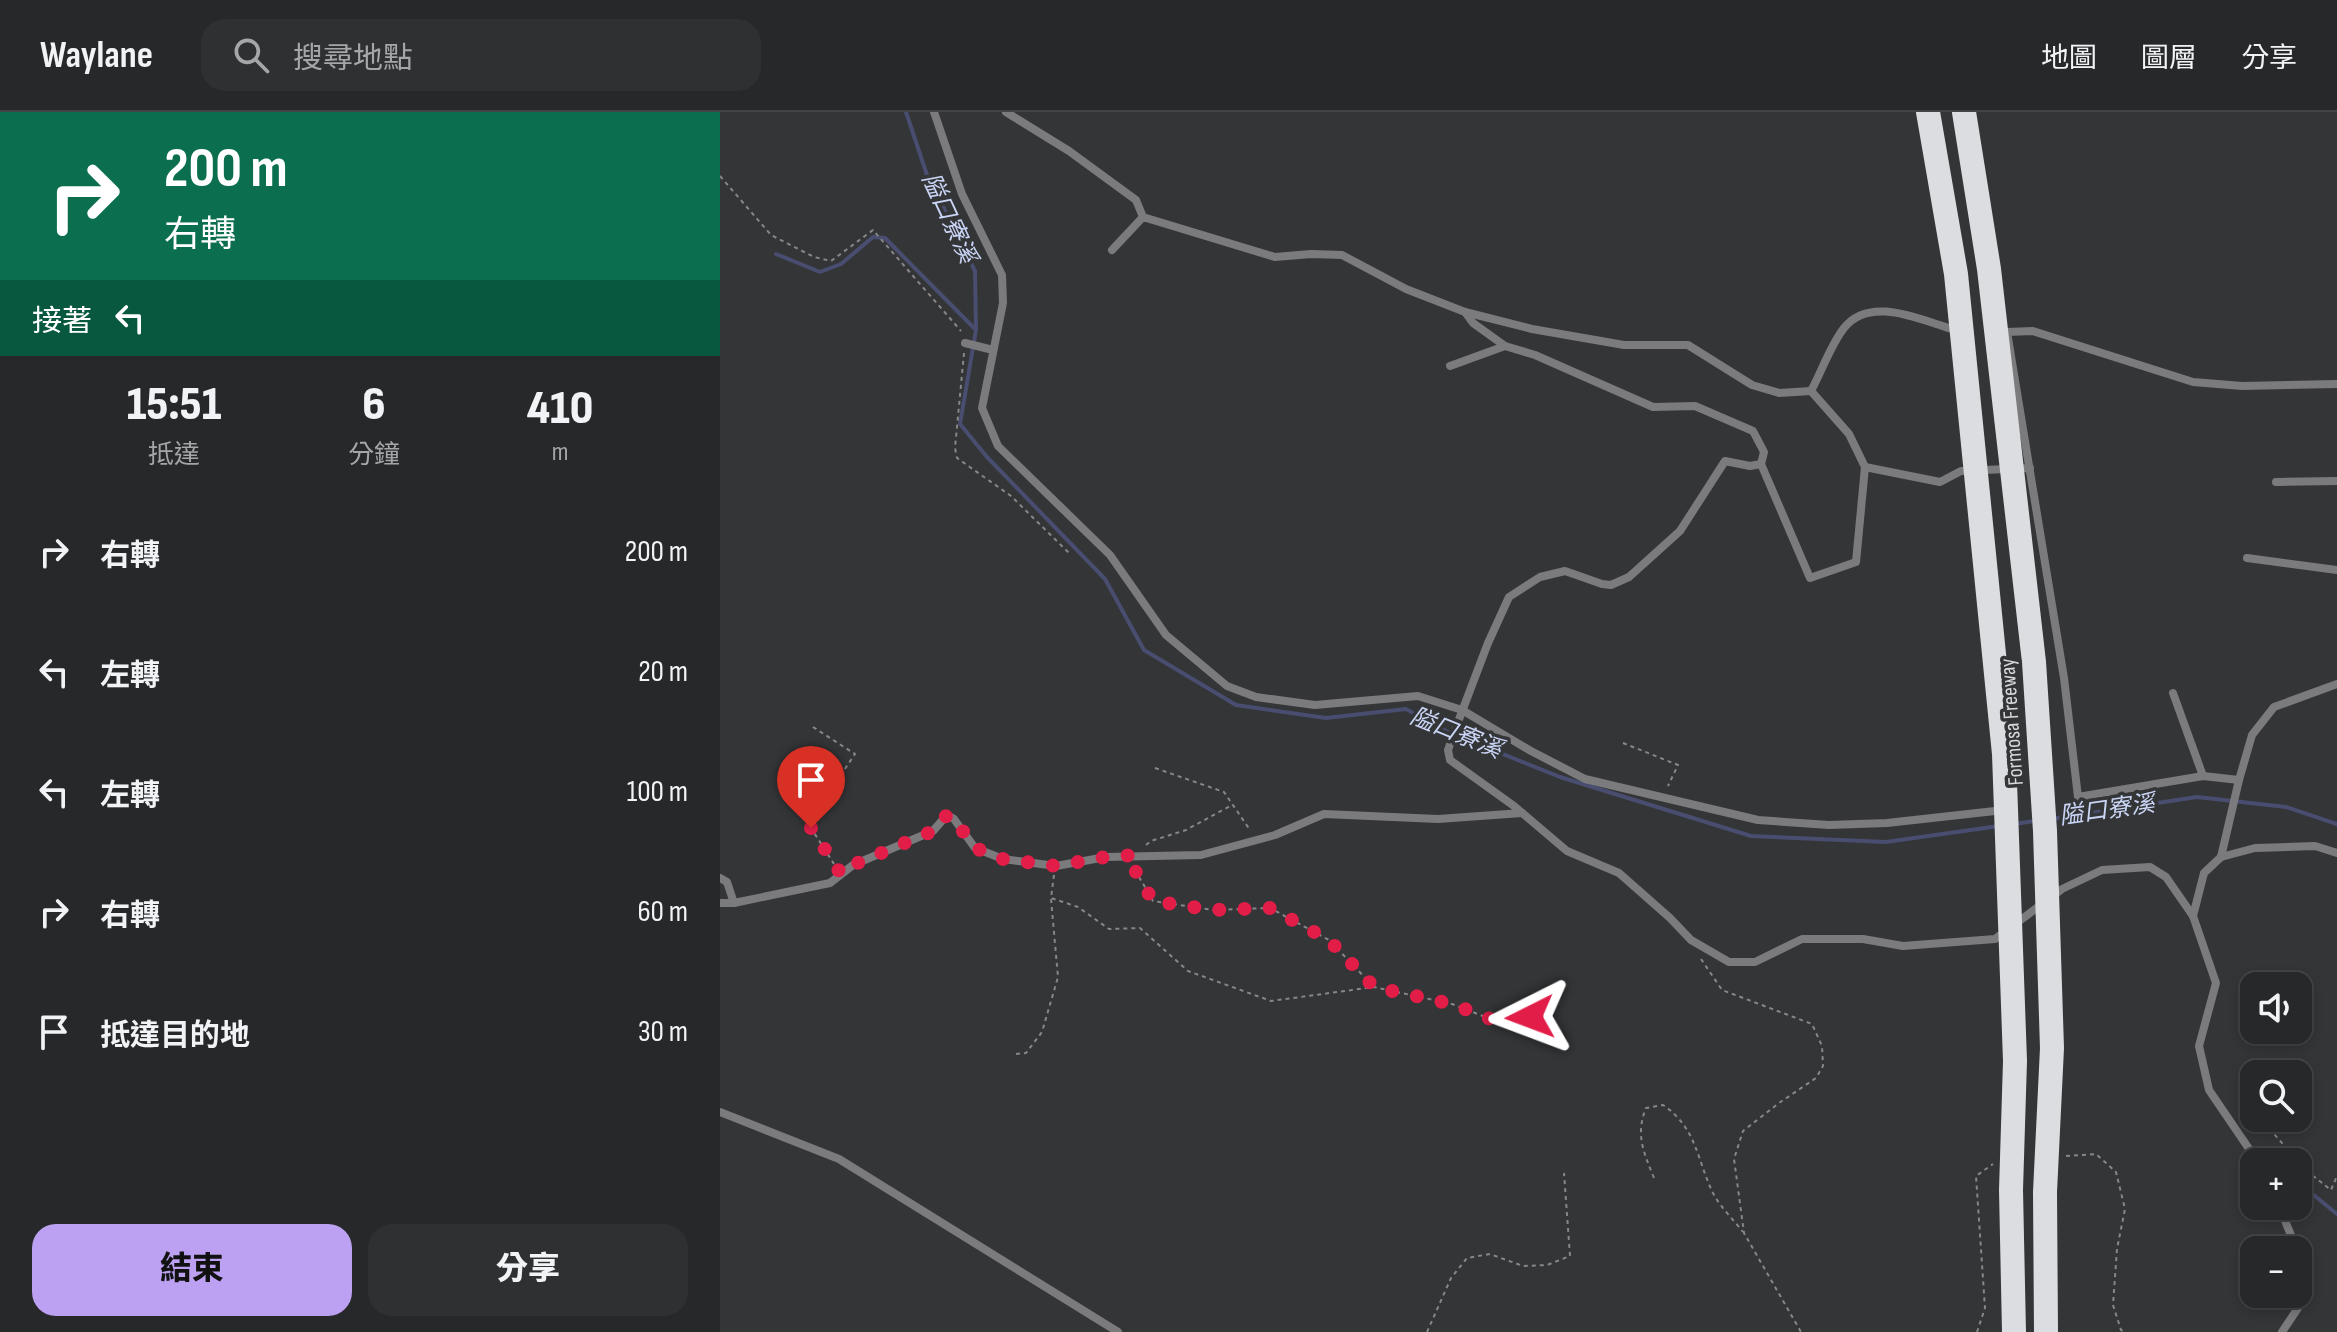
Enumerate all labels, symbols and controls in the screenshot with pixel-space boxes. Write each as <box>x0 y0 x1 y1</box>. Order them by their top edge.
search box <box>201 19 761 91</box>
text: Waylane <box>40 33 153 78</box>
icon: search <box>229 33 273 77</box>
text: 搜尋地點 <box>293 41 413 77</box>
text: 地圖 <box>2041 42 2097 75</box>
text: 圖層 <box>2141 42 2197 75</box>
text: 分享 <box>2241 42 2297 75</box>
text: 200 m <box>164 136 288 203</box>
icon: right <box>32 144 136 248</box>
water label: 隘口寮溪 <box>916 168 984 270</box>
text: 右轉 <box>164 214 236 257</box>
icon: left <box>108 296 152 340</box>
text: 接著 <box>32 304 92 340</box>
text: 15:51 <box>127 376 221 433</box>
text: 6 <box>362 376 386 433</box>
text: 410 <box>527 380 593 437</box>
text: m <box>552 437 568 468</box>
text: 抵達 <box>148 440 200 471</box>
text: 分鐘 <box>348 440 400 471</box>
icon: right <box>32 530 76 574</box>
text: 200 m <box>625 534 688 570</box>
text: 右轉 <box>100 538 160 574</box>
icon: left <box>32 650 76 694</box>
text: 20 m <box>638 654 688 690</box>
street label: Formosa Freeway <box>1994 657 2030 786</box>
text: 左轉 <box>100 658 160 694</box>
water label: 隘口寮溪 <box>1406 702 1509 766</box>
pin <box>777 746 845 828</box>
icon: arrive <box>789 758 833 802</box>
icon: left <box>32 770 76 814</box>
text: 100 m <box>627 774 688 810</box>
text: 左轉 <box>100 778 160 814</box>
water label: 隘口寮溪 <box>2057 789 2160 831</box>
icon: right <box>32 890 76 934</box>
text: 60 m <box>637 894 688 930</box>
text: 右轉 <box>100 898 160 934</box>
map controls <box>2240 972 2312 1308</box>
button: sound <box>2240 972 2312 1044</box>
position arrow <box>1488 975 1572 1059</box>
icon: arrive <box>32 1010 76 1054</box>
text: 30 m <box>638 1014 688 1050</box>
text: 抵達目的地 <box>100 1018 250 1054</box>
button: search <box>2240 1060 2312 1132</box>
button: + <box>2240 1148 2312 1220</box>
button: 結束 <box>32 1224 352 1316</box>
button: 分享 <box>368 1224 688 1316</box>
button: − <box>2240 1236 2312 1308</box>

